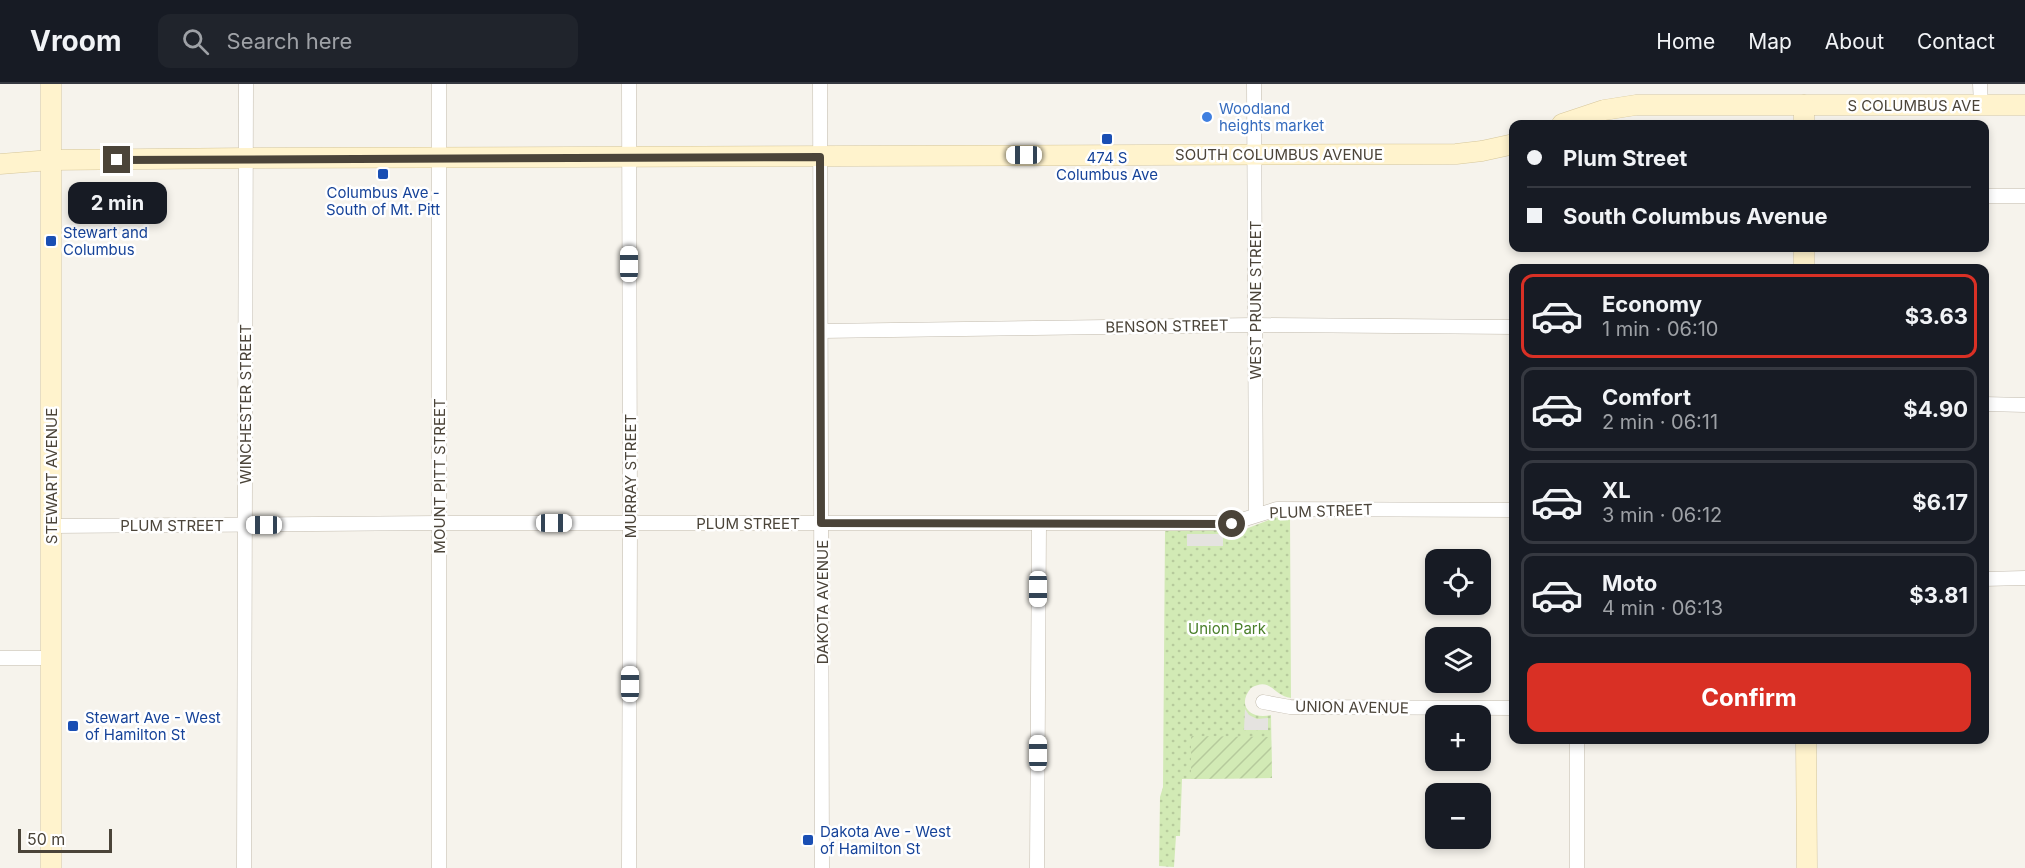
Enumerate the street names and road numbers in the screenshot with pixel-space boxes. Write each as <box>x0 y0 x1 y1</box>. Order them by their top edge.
street label: S COLUMBUS AVE <box>1848 96 1980 115</box>
street label: SOUTH COLUMBUS AVENUE <box>1175 145 1383 164</box>
street label: WEST PRUNE STREET <box>1246 221 1265 379</box>
street label: BENSON STREET <box>1105 315 1229 337</box>
street label: WINCHESTER STREET <box>236 324 255 484</box>
street label: MOUNT PITT STREET <box>430 398 449 554</box>
street label: STEWART AVENUE <box>42 408 61 544</box>
street label: MURRAY STREET <box>621 414 640 538</box>
street label: PLUM STREET <box>1269 500 1373 522</box>
street label: PLUM STREET <box>696 514 800 533</box>
street label: PLUM STREET <box>120 516 224 535</box>
street label: DAKOTA AVENUE <box>813 540 832 664</box>
street label: UNION AVENUE <box>1295 697 1409 717</box>

